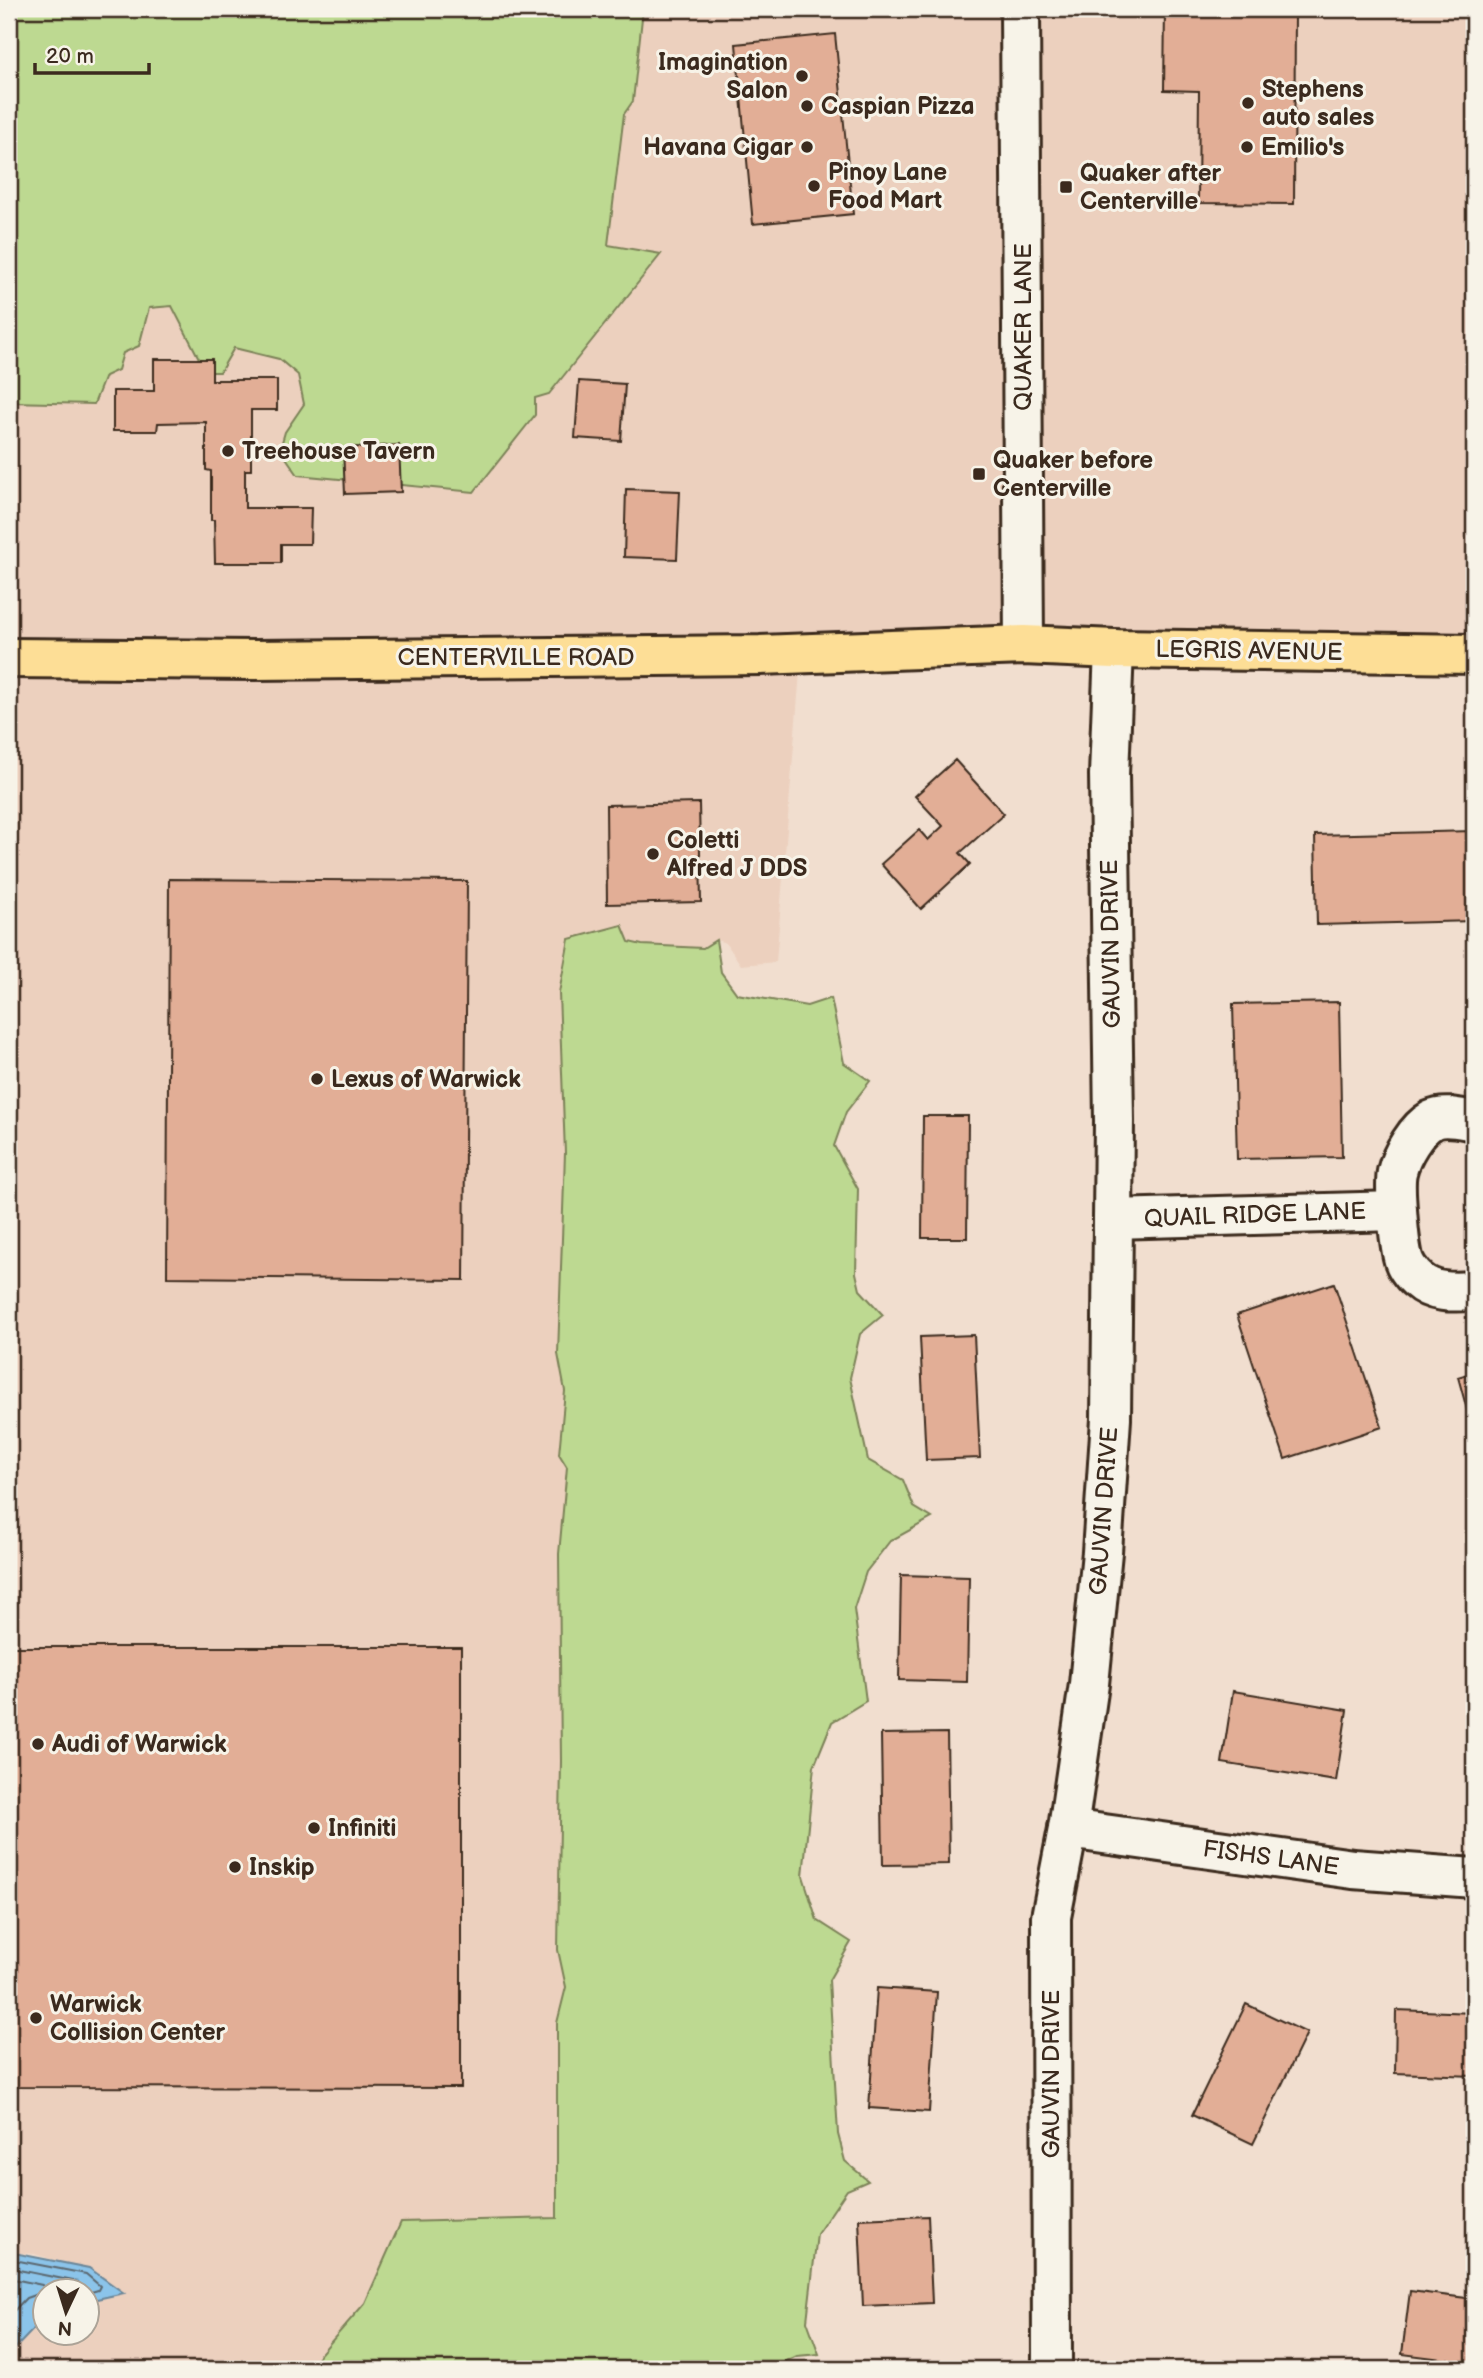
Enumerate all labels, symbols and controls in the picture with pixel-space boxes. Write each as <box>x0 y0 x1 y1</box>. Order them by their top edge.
scale bar <box>35 32 149 76</box>
text: 20 m <box>46 44 94 69</box>
place label: Imagination Salon <box>658 48 788 105</box>
marker: Imagination Salon <box>794 68 810 84</box>
place label: Stephens auto sales <box>1262 75 1374 132</box>
place label: Caspian Pizza <box>821 92 975 121</box>
marker: Stephens auto sales <box>1240 95 1256 111</box>
marker: Caspian Pizza <box>799 98 815 114</box>
place label: Havana Cigar <box>643 133 793 162</box>
place label: Emilio's <box>1261 133 1344 162</box>
marker: Havana Cigar <box>799 139 815 155</box>
marker: Emilio's <box>1239 139 1255 155</box>
place label: Pinoy Lane Food Mart <box>828 158 947 215</box>
place label: Quaker after Centerville <box>1080 159 1222 216</box>
marker: Pinoy Lane Food Mart <box>806 178 822 194</box>
marker: Quaker after Centerville <box>1058 179 1074 195</box>
street label: QUAKER LANE <box>1009 243 1038 411</box>
place label: Treehouse Tavern <box>242 437 436 466</box>
marker: Treehouse Tavern <box>220 443 236 459</box>
place label: Quaker before Centerville <box>993 446 1153 503</box>
marker: Quaker before Centerville <box>971 466 987 482</box>
street label: LEGRIS AVENUE <box>1155 635 1343 667</box>
street label: CENTERVILLE ROAD <box>398 643 634 672</box>
place label: Coletti Alfred J DDS <box>666 826 807 883</box>
marker: Coletti Alfred J DDS <box>645 846 661 862</box>
street label: GAUVIN DRIVE <box>1095 859 1127 1029</box>
place label: Lexus of Warwick <box>331 1065 521 1094</box>
marker: Lexus of Warwick <box>309 1071 325 1087</box>
street label: QUAIL RIDGE LANE <box>1143 1197 1367 1233</box>
street label: GAUVIN DRIVE <box>1084 1426 1124 1596</box>
place label: Audi of Warwick <box>51 1730 227 1759</box>
marker: Audi of Warwick <box>30 1736 46 1752</box>
place label: Infiniti <box>328 1814 397 1843</box>
marker: Infiniti <box>306 1820 322 1836</box>
street label: FISHS LANE <box>1201 1834 1341 1882</box>
place label: Inskip <box>249 1853 315 1882</box>
marker: Inskip <box>227 1859 243 1875</box>
place label: Warwick Collision Center <box>50 1990 226 2047</box>
street label: GAUVIN DRIVE <box>1037 1990 1066 2158</box>
marker: Warwick Collision Center <box>28 2010 44 2026</box>
north arrow <box>32 2276 102 2346</box>
text: N <box>57 2315 73 2339</box>

